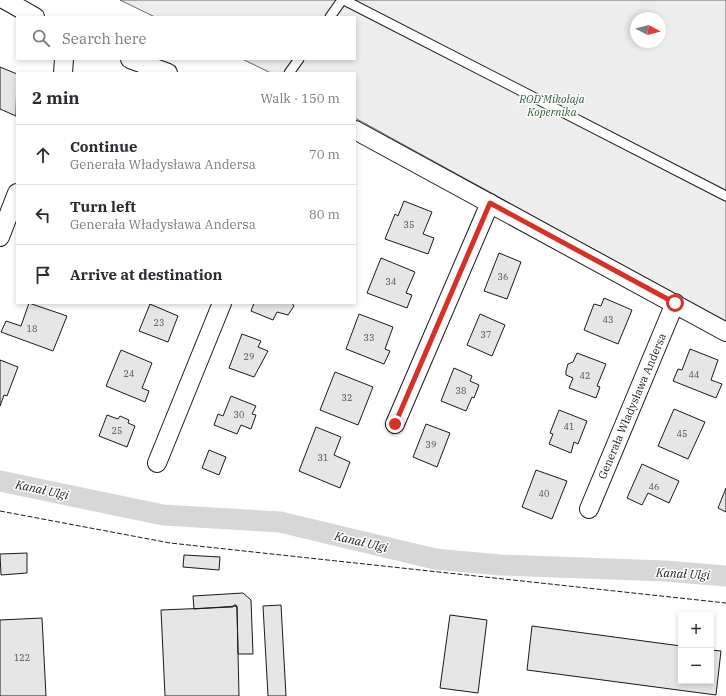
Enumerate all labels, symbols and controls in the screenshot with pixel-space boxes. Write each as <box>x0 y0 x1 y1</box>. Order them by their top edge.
north arrow <box>630 12 666 48</box>
search box <box>16 16 356 60</box>
icon: search <box>30 27 52 49</box>
text: Search here <box>62 29 147 48</box>
text: 2 min <box>32 87 80 109</box>
text: Walk · 150 m <box>261 90 340 107</box>
park label: ROD Mikołaja Kopernika <box>518 92 585 119</box>
text: Continue <box>70 137 137 156</box>
icon: ahead <box>32 144 54 166</box>
text: 70 m <box>309 146 340 163</box>
text: Generała Władysława Andersa <box>70 156 256 173</box>
text: Turn left <box>70 197 136 216</box>
icon: left <box>32 204 54 226</box>
text: 80 m <box>309 206 340 223</box>
text: Generała Władysława Andersa <box>70 216 256 233</box>
house number: 35 <box>404 219 414 230</box>
icon: arrive <box>32 264 54 286</box>
text: Arrive at destination <box>70 265 222 284</box>
house number: 36 <box>498 271 508 282</box>
house number: 34 <box>386 276 396 287</box>
route start <box>666 294 684 312</box>
house number: 43 <box>603 314 613 325</box>
house number: 23 <box>154 317 164 328</box>
house number: 18 <box>27 323 37 334</box>
house number: 37 <box>481 329 491 340</box>
street label: Generała Władysława Andersa <box>595 331 669 481</box>
house number: 33 <box>364 332 374 343</box>
house number: 29 <box>244 351 254 362</box>
house number: 24 <box>124 368 134 379</box>
house number: 44 <box>689 369 699 380</box>
house number: 42 <box>580 370 590 381</box>
house number: 38 <box>456 385 466 396</box>
house number: 32 <box>342 392 352 403</box>
house number: 30 <box>234 409 244 420</box>
route end <box>386 415 404 433</box>
house number: 41 <box>564 421 574 432</box>
house number: 25 <box>112 425 122 436</box>
house number: 45 <box>677 428 687 439</box>
house number: 39 <box>426 439 436 450</box>
house number: 31 <box>318 452 328 463</box>
water label: Kanał Ulgi <box>13 476 71 503</box>
house number: 46 <box>649 481 659 492</box>
house number: 40 <box>539 488 549 499</box>
water label: Kanał Ulgi <box>332 528 390 555</box>
water label: Kanał Ulgi <box>655 565 711 582</box>
map controls <box>678 612 714 684</box>
button: + <box>678 612 714 648</box>
button: − <box>678 648 714 684</box>
house number: 122 <box>14 652 30 663</box>

